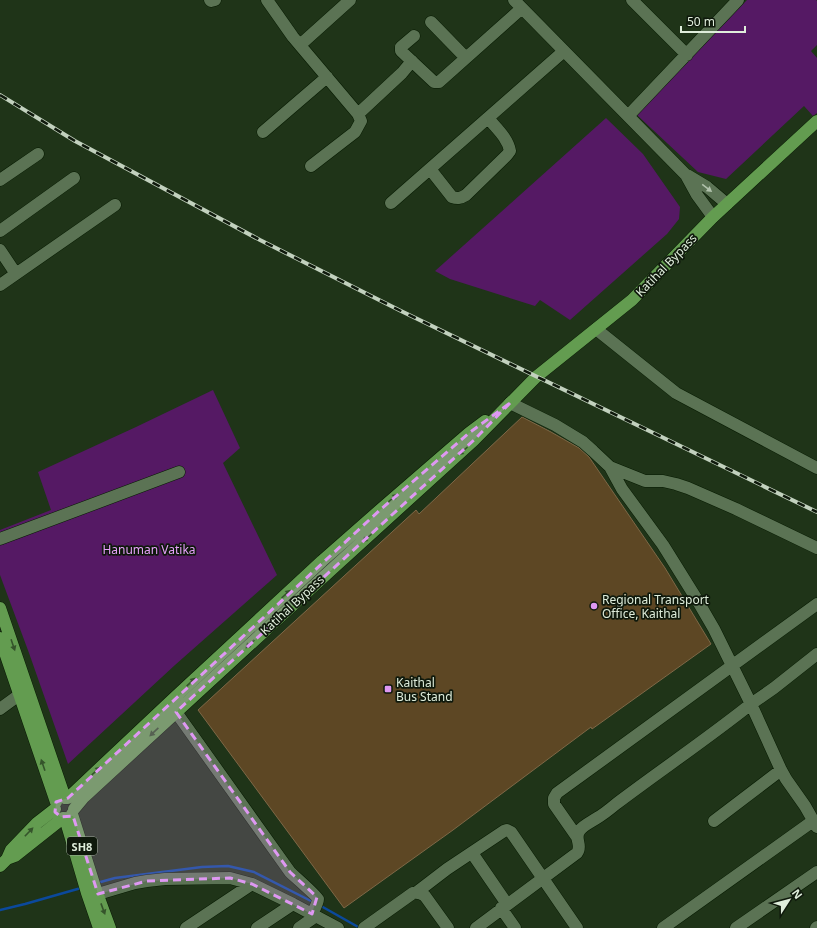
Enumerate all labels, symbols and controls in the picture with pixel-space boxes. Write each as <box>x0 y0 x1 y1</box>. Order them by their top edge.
scale bar <box>681 8 745 34</box>
text: 50 m <box>687 13 715 30</box>
one-way arrow <box>702 184 713 192</box>
street label: Katihal Bypass <box>632 230 701 300</box>
one-way arrow <box>458 446 468 455</box>
one-way arrow <box>389 494 398 503</box>
one-way arrow <box>361 533 372 542</box>
park label: Hanuman Vatika <box>102 541 196 558</box>
street label: Katihal Bypass <box>256 571 328 639</box>
one-way arrow <box>281 589 291 599</box>
place label: Regional Transport Office, Kaithal <box>602 591 710 622</box>
marker: Regional Transport Office, Kaithal <box>589 601 599 611</box>
one-way arrow <box>245 639 255 649</box>
one-way arrow <box>10 640 16 652</box>
place label: Kaithal Bus Stand <box>396 674 453 705</box>
one-way arrow <box>186 678 195 687</box>
marker: Kaithal Bus Stand <box>383 684 393 694</box>
one-way arrow <box>149 727 159 737</box>
one-way arrow <box>40 759 46 771</box>
one-way arrow <box>91 767 101 776</box>
one-way arrow <box>24 827 33 837</box>
road number: SH8 <box>67 837 97 855</box>
north arrow <box>769 880 809 920</box>
text: N <box>789 886 806 902</box>
one-way arrow <box>101 903 107 915</box>

